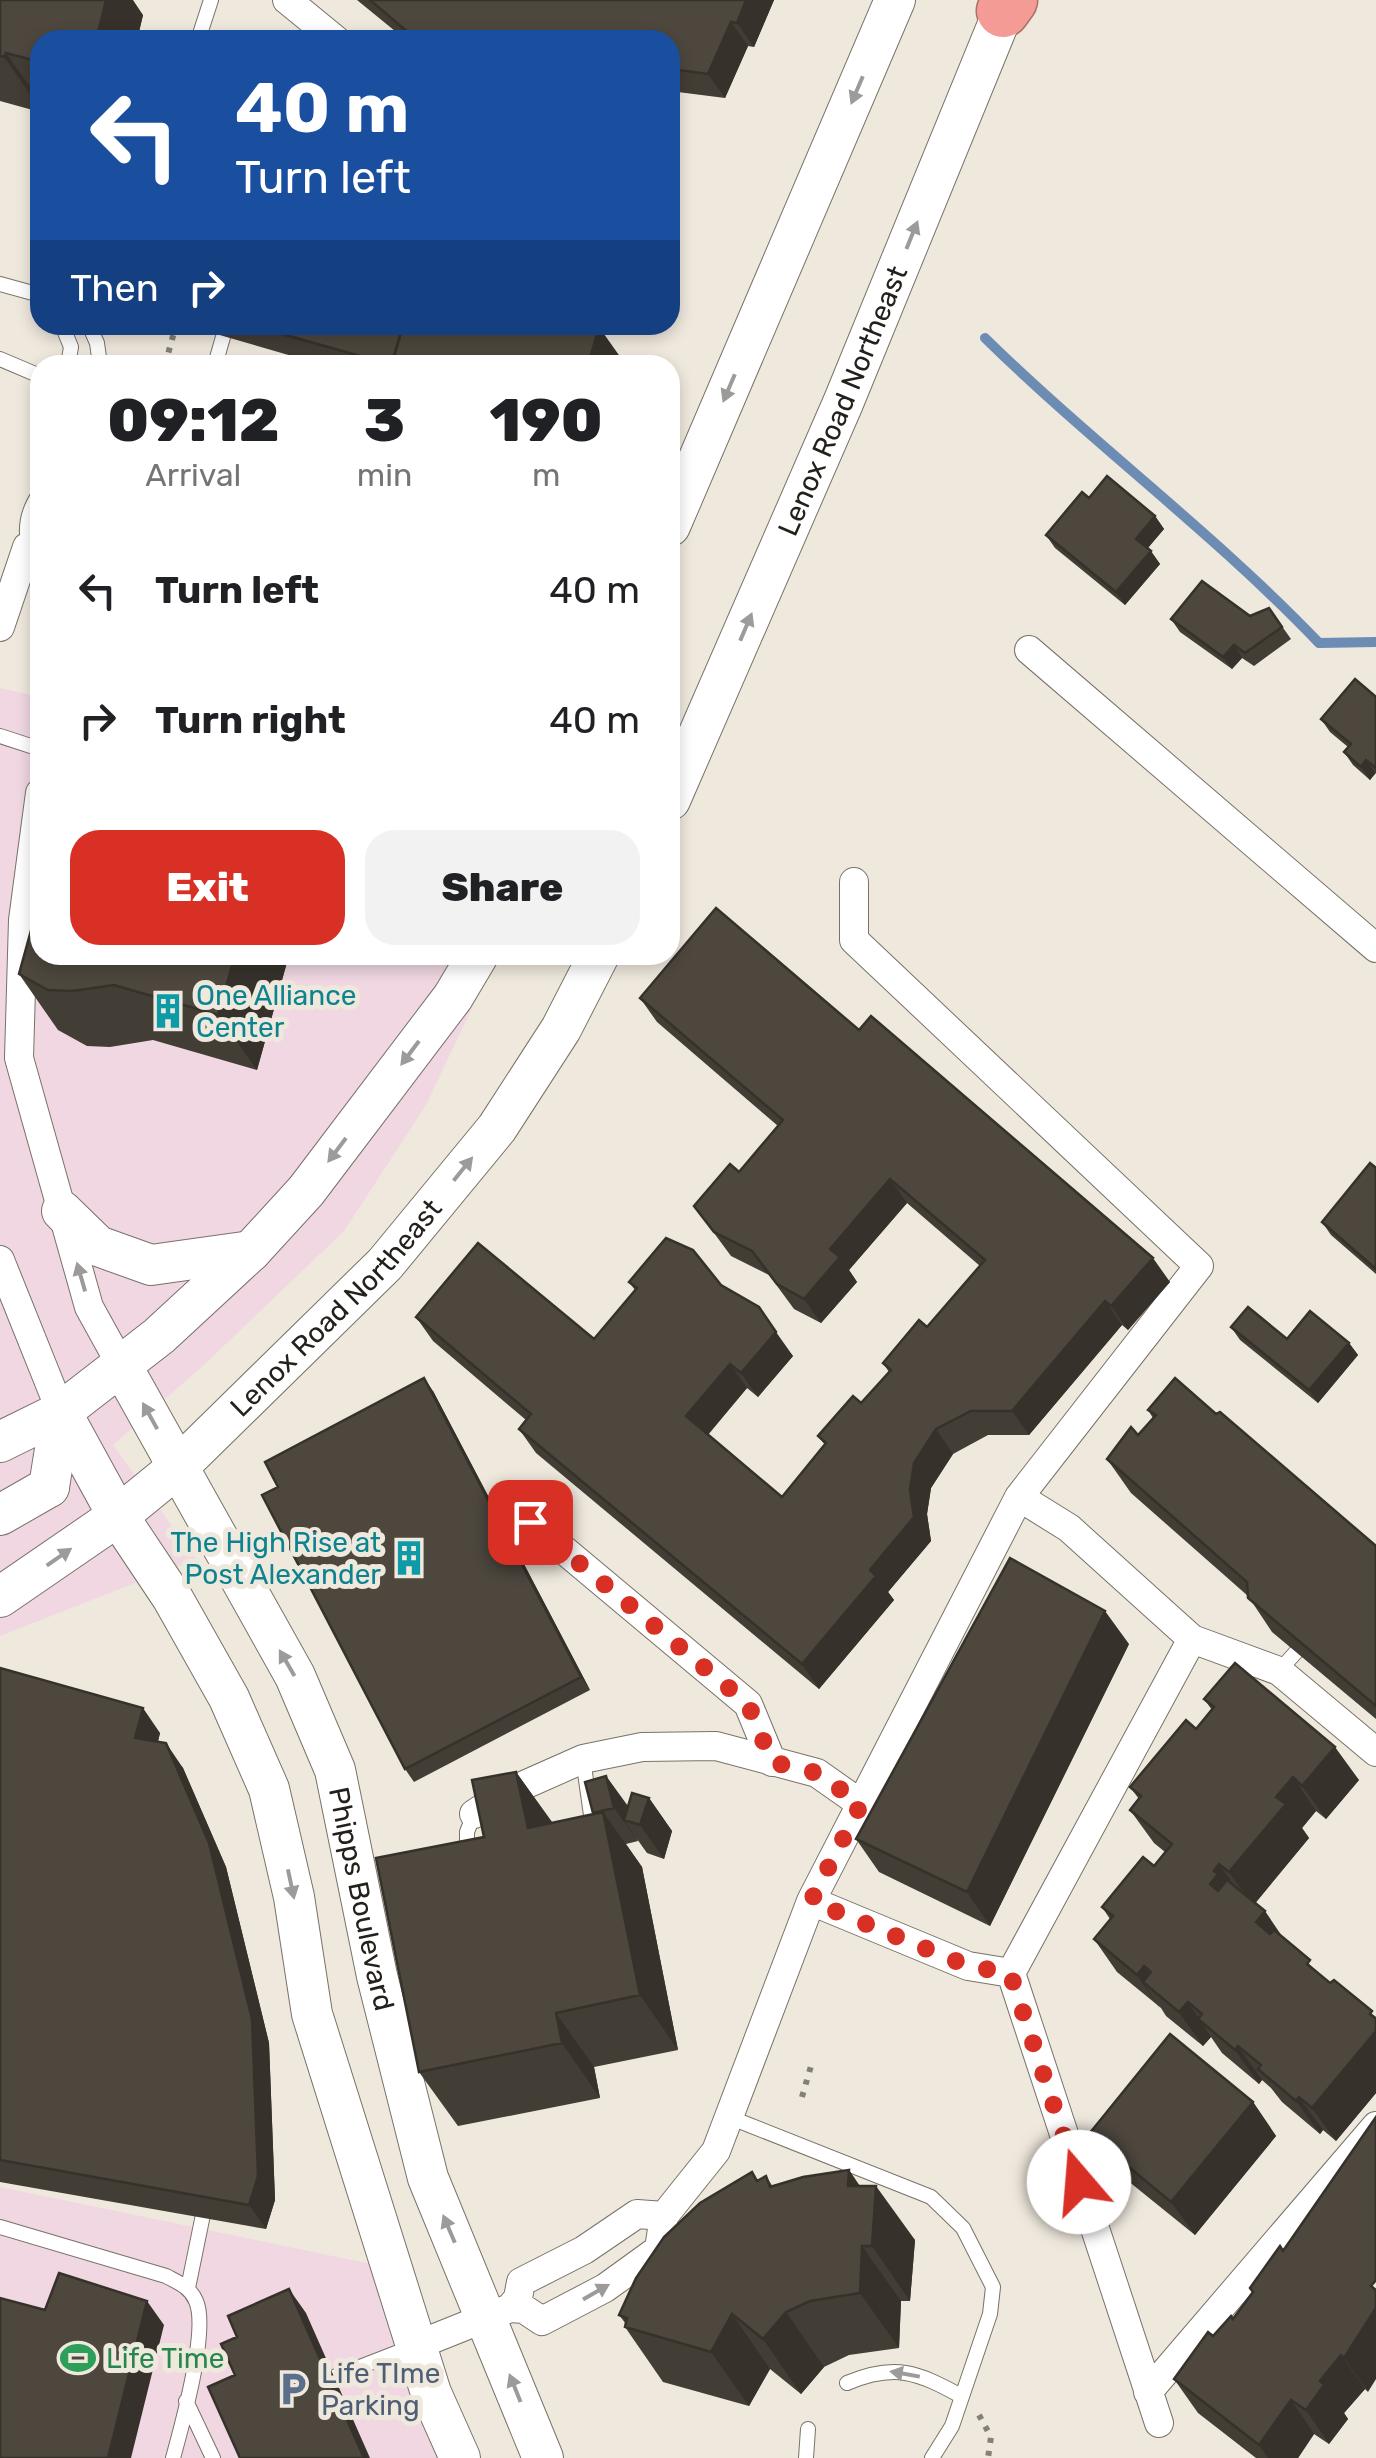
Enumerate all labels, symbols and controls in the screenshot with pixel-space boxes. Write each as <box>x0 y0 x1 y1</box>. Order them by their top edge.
text: 40 m <box>235 67 409 150</box>
icon: left <box>70 70 200 200</box>
one-way arrow <box>849 75 865 105</box>
text: Turn left <box>235 151 411 204</box>
one-way arrow <box>904 220 920 250</box>
icon: right <box>179 260 234 315</box>
street label: Lenox Road Northeast <box>771 261 914 541</box>
text: Then <box>70 265 159 311</box>
one-way arrow <box>721 373 737 403</box>
text: 09:12 <box>107 385 280 456</box>
text: 3 <box>364 385 405 456</box>
text: 190 <box>489 385 603 456</box>
text: Arrival <box>145 456 241 494</box>
text: min <box>357 456 412 494</box>
text: m <box>532 456 560 494</box>
icon: left <box>70 563 125 618</box>
text: Turn left <box>155 567 319 613</box>
text: 40 m <box>549 567 640 613</box>
one-way arrow <box>738 612 754 642</box>
icon: right <box>70 693 125 748</box>
text: Turn right <box>155 697 346 743</box>
text: 40 m <box>549 697 640 743</box>
button: Exit <box>70 830 345 945</box>
button: Share <box>365 830 640 945</box>
place label: One Alliance Center <box>196 979 356 1044</box>
building icon: One Alliance Center <box>149 992 187 1030</box>
one-way arrow <box>401 1040 421 1066</box>
one-way arrow <box>327 1137 347 1163</box>
one-way arrow <box>452 1157 473 1182</box>
street label: Lenox Road Northeast <box>223 1192 448 1423</box>
one-way arrow <box>72 1261 88 1292</box>
one-way arrow <box>141 1402 159 1430</box>
pin <box>488 1480 573 1565</box>
icon: arrive <box>503 1495 558 1550</box>
place label: The High Rise at Post Alexander <box>170 1526 381 1591</box>
building icon: The High Rise at Post Alexander <box>390 1539 428 1577</box>
one-way arrow <box>45 1548 72 1567</box>
one-way arrow <box>279 1649 297 1677</box>
street label: Phipps Boulevard <box>322 1784 402 2014</box>
one-way arrow <box>284 1869 300 1900</box>
position arrow <box>1027 2130 1131 2234</box>
one-way arrow <box>441 2214 457 2244</box>
one-way arrow <box>582 2283 610 2301</box>
sports icon: Life Time <box>59 2339 97 2377</box>
place label: Life Time <box>106 2342 224 2375</box>
place label: Life TIme Parking <box>321 2357 440 2422</box>
one-way arrow <box>889 2366 920 2381</box>
parking icon: Life TIme Parking <box>274 2370 312 2408</box>
one-way arrow <box>507 2373 523 2403</box>

